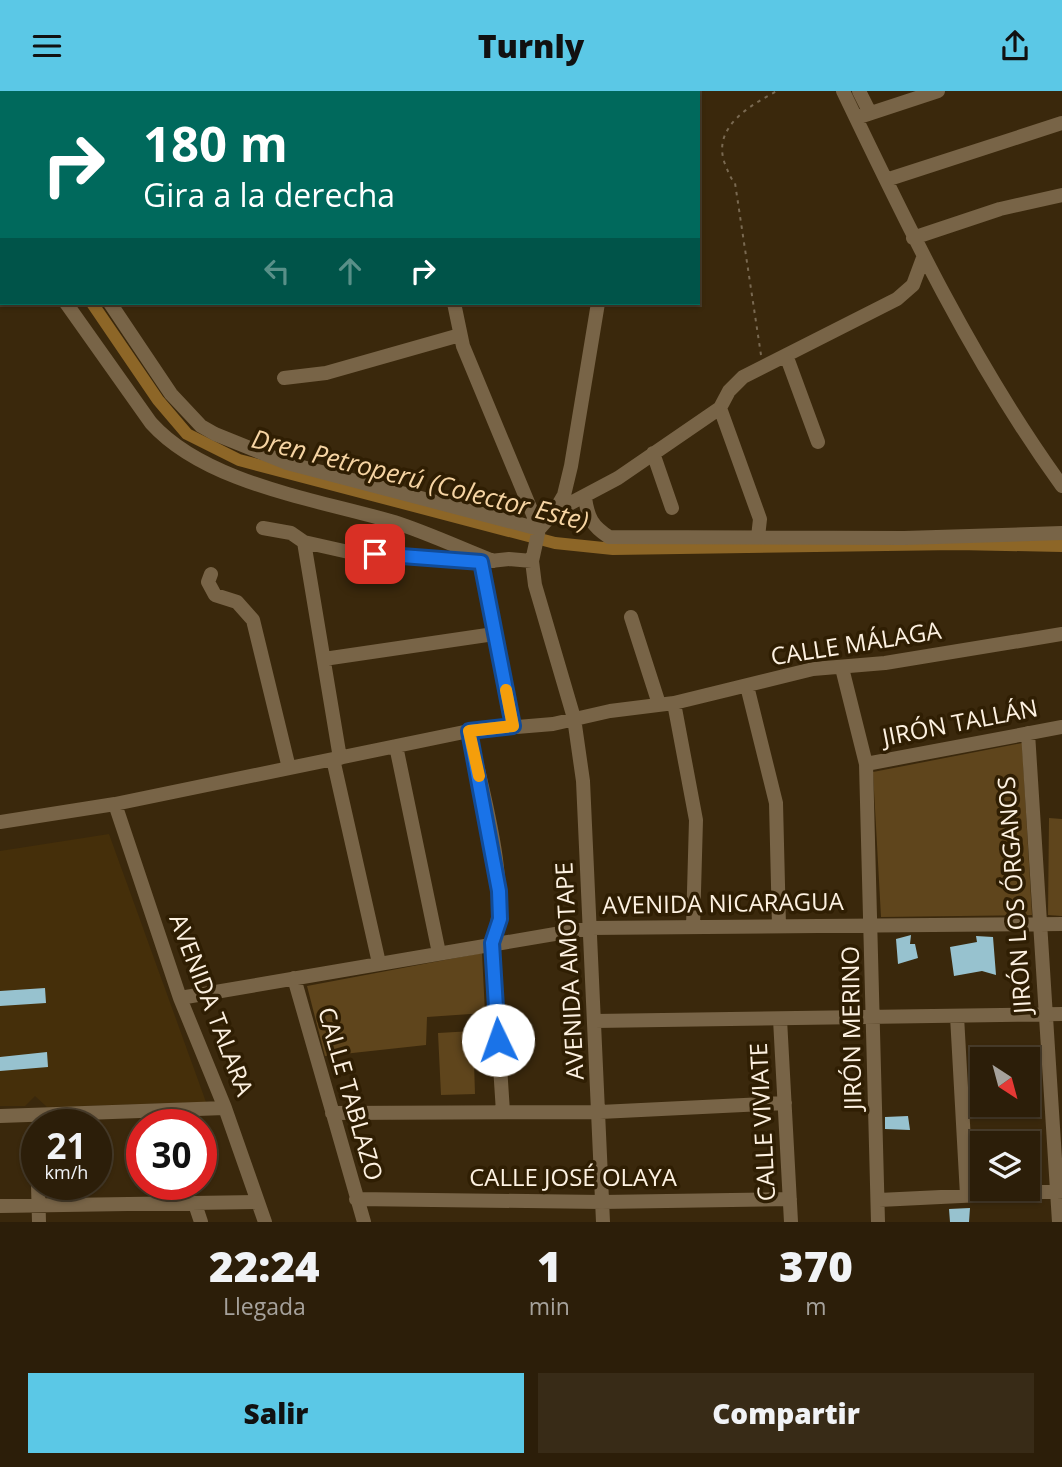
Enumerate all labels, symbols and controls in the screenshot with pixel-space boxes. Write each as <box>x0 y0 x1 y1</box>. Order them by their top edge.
text: Turnly <box>478 24 584 67</box>
icon: menu <box>28 27 66 65</box>
icon: share <box>996 27 1034 65</box>
text: 180 m <box>143 110 288 176</box>
icon: right <box>28 119 119 210</box>
text: Gira a la derecha <box>143 173 395 216</box>
icon: left <box>258 252 296 290</box>
icon: ahead <box>331 252 369 290</box>
icon: right <box>404 252 442 290</box>
water label: Dren Petroperú (Colector Este) <box>248 420 592 538</box>
pin <box>345 524 405 584</box>
icon: arrive <box>356 535 394 573</box>
street label: CALLE MÁLAGA <box>768 613 944 672</box>
street label: JIRÓN TALLÁN <box>877 690 1040 753</box>
street label: JIRÓN LOS ÓRGANOS <box>989 775 1038 1017</box>
street label: AVENIDA AMOTAPE <box>546 861 591 1081</box>
street label: AVENIDA NICARAGUA <box>602 884 845 921</box>
street label: AVENIDA TALARA <box>163 909 263 1101</box>
street label: JIRÓN MERINO <box>833 946 868 1112</box>
street label: CALLE TABLAZO <box>311 1003 392 1184</box>
position arrow <box>461 1003 535 1077</box>
street label: CALLE VIVIATE <box>741 1042 782 1202</box>
north arrow <box>970 1047 1040 1117</box>
map controls <box>970 1047 1040 1201</box>
speed limit sign: 30 <box>126 1109 217 1200</box>
text: 21 <box>46 1122 87 1169</box>
button: layers <box>970 1131 1040 1201</box>
text: km/h <box>45 1160 88 1184</box>
street label: CALLE JOSÉ OLAYA <box>469 1160 678 1193</box>
text: 22:24 <box>209 1237 320 1294</box>
text: 1 <box>537 1237 562 1294</box>
text: 370 <box>779 1237 853 1294</box>
text: Llegada <box>223 1290 306 1322</box>
text: min <box>529 1290 570 1322</box>
text: m <box>805 1290 827 1322</box>
button: Salir <box>28 1373 524 1453</box>
button: Compartir <box>538 1373 1034 1453</box>

